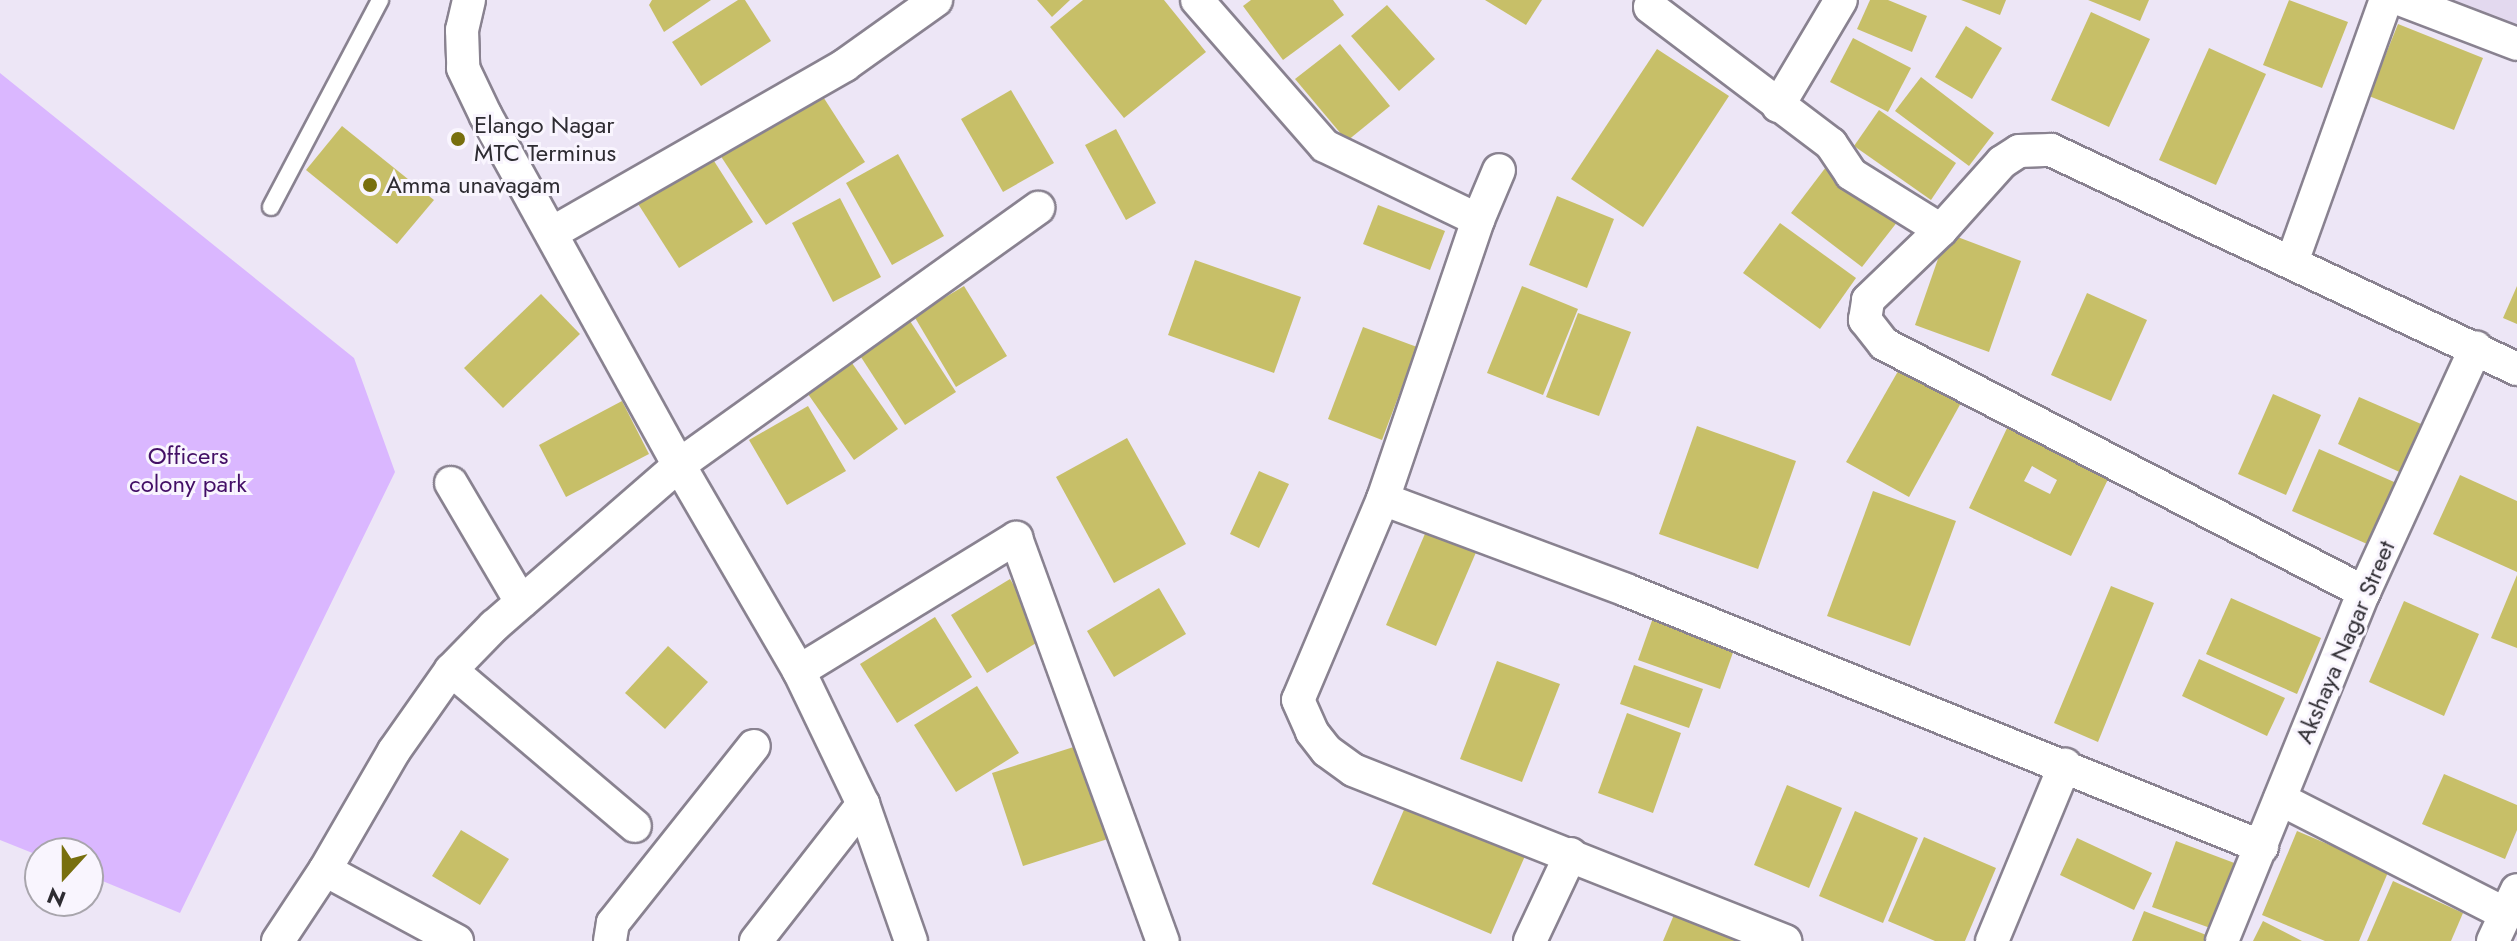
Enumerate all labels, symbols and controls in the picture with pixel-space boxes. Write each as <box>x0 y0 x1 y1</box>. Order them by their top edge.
place label: Elango Nagar MTC Terminus <box>474 111 616 167</box>
marker: Elango Nagar MTC Terminus <box>449 130 467 148</box>
place label: Amma unavagam <box>386 171 561 199</box>
marker: Amma unavagam <box>361 176 379 194</box>
park label: Officers colony park <box>129 442 247 498</box>
street label: Akshaya Nagar Street <box>2289 536 2401 748</box>
north arrow <box>24 837 104 917</box>
text: N <box>42 879 70 916</box>

